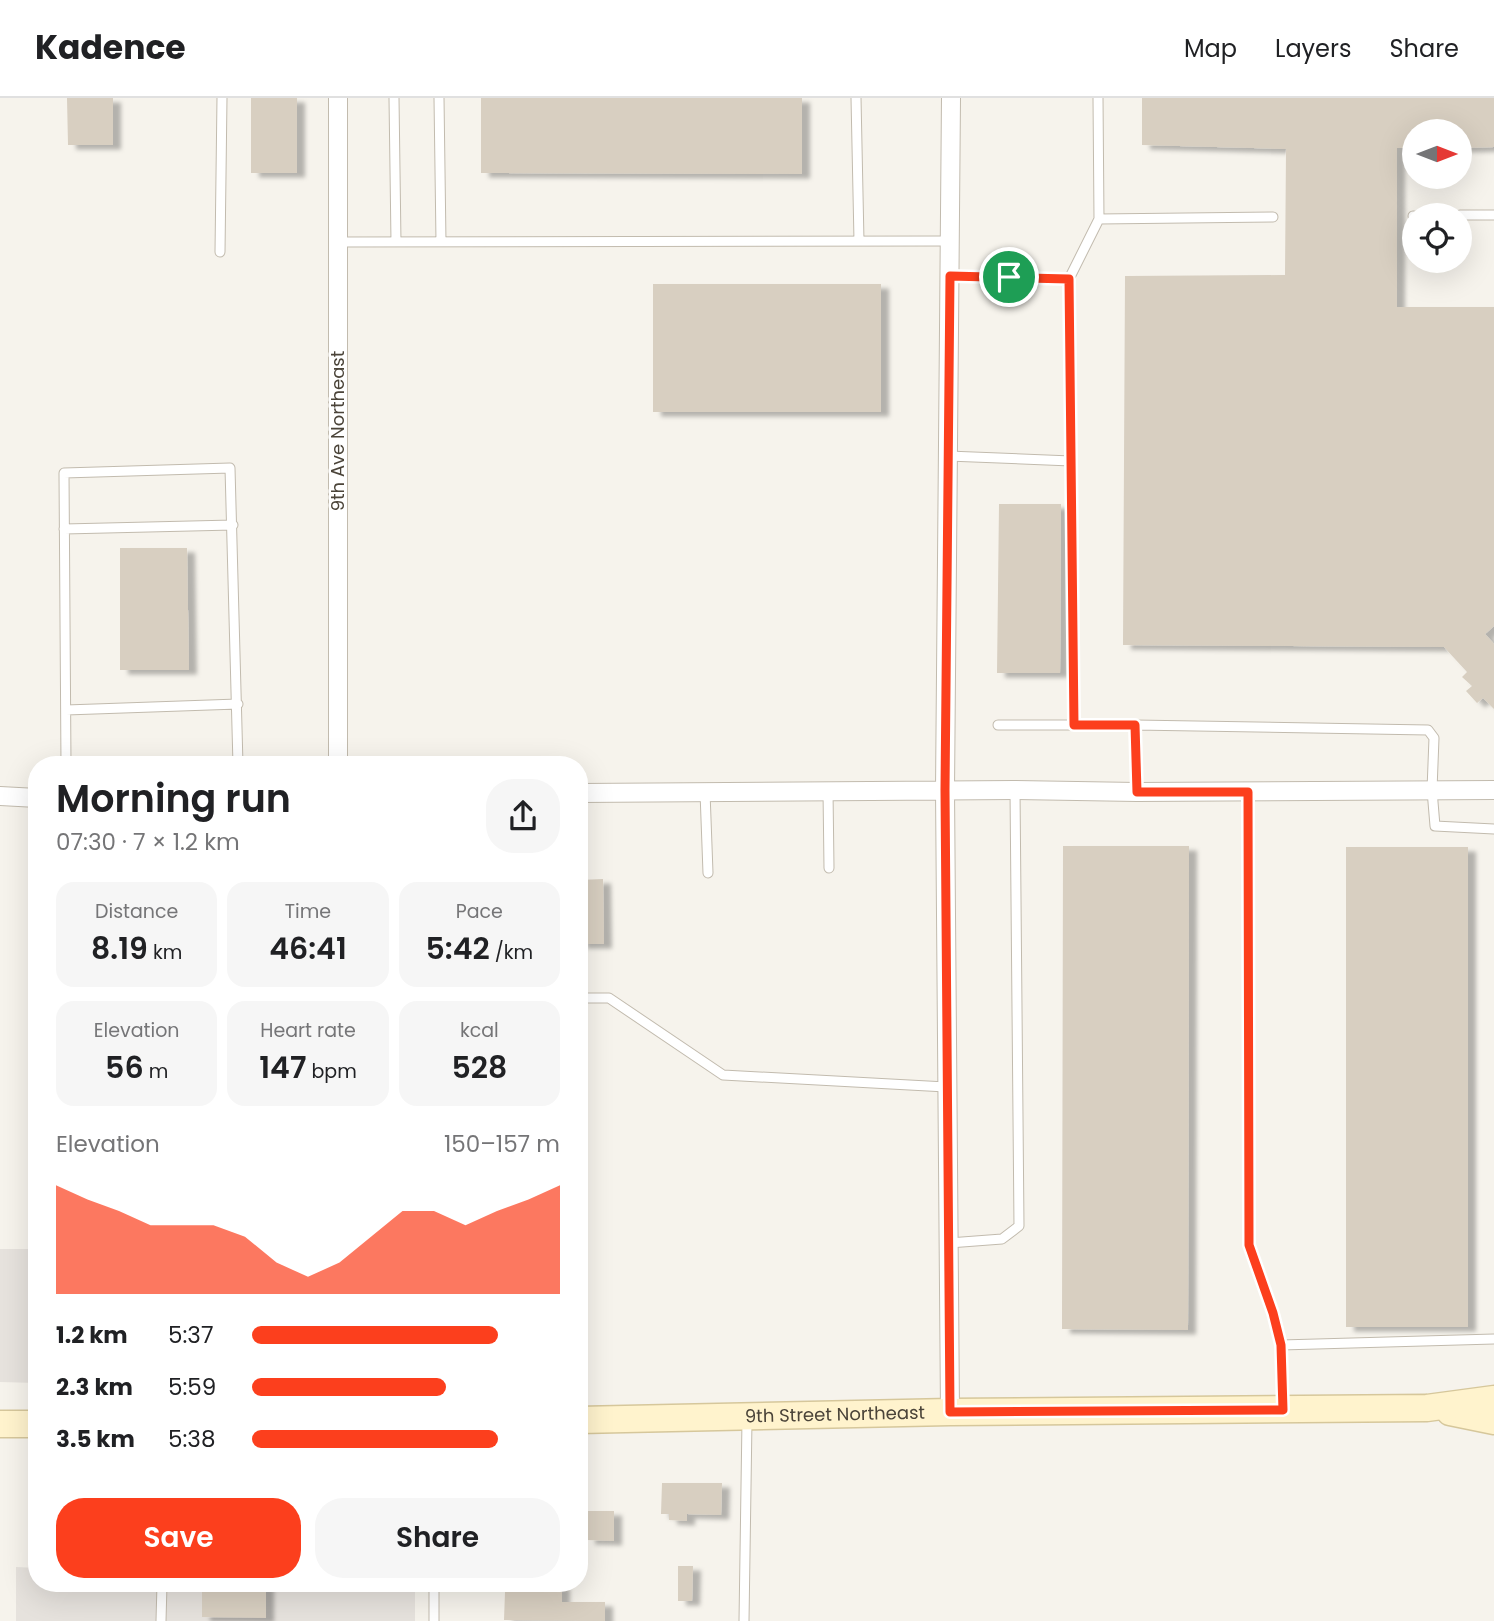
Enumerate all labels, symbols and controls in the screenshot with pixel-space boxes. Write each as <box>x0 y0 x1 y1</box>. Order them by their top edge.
text: Kadence <box>35 24 186 71</box>
text: Map <box>1184 32 1237 65</box>
text: Layers <box>1275 32 1351 65</box>
text: Share <box>1389 32 1459 65</box>
north arrow <box>1402 119 1472 189</box>
map controls <box>1402 119 1472 273</box>
button: locate <box>1402 203 1472 273</box>
pin <box>979 247 1039 307</box>
icon: arrive <box>990 258 1028 296</box>
street label: 9th Ave Northeast <box>325 351 350 511</box>
text: Morning run <box>56 772 291 825</box>
button: share <box>486 779 560 853</box>
text: 07:30 · 7 × 1.2 km <box>56 826 240 858</box>
text: Distance <box>95 898 178 925</box>
text: Time <box>285 898 331 925</box>
text: Pace <box>456 898 503 925</box>
text: 8.19 <box>91 927 148 970</box>
text: 46:41 <box>269 927 347 970</box>
text: 5:42 <box>425 927 490 970</box>
text: km <box>148 939 182 966</box>
text: /km <box>490 939 533 966</box>
text: Elevation <box>94 1017 179 1044</box>
text: Heart rate <box>260 1017 356 1044</box>
text: kcal <box>460 1017 499 1044</box>
text: 56 <box>105 1046 144 1089</box>
text: 147 <box>259 1046 306 1089</box>
text: 528 <box>451 1046 507 1089</box>
text: m <box>144 1058 168 1085</box>
text: bpm <box>306 1058 357 1085</box>
text: Elevation <box>56 1128 160 1160</box>
text: 150–157 m <box>444 1128 560 1160</box>
text: 1.2 km <box>56 1319 128 1351</box>
text: 5:37 <box>168 1319 213 1351</box>
text: 2.3 km <box>56 1371 133 1403</box>
text: 5:59 <box>168 1371 216 1403</box>
street label: 9th Street Northeast <box>745 1400 925 1428</box>
text: 3.5 km <box>56 1423 135 1455</box>
text: 5:38 <box>168 1423 215 1455</box>
button: Save <box>56 1498 301 1578</box>
button: Share <box>315 1498 560 1578</box>

